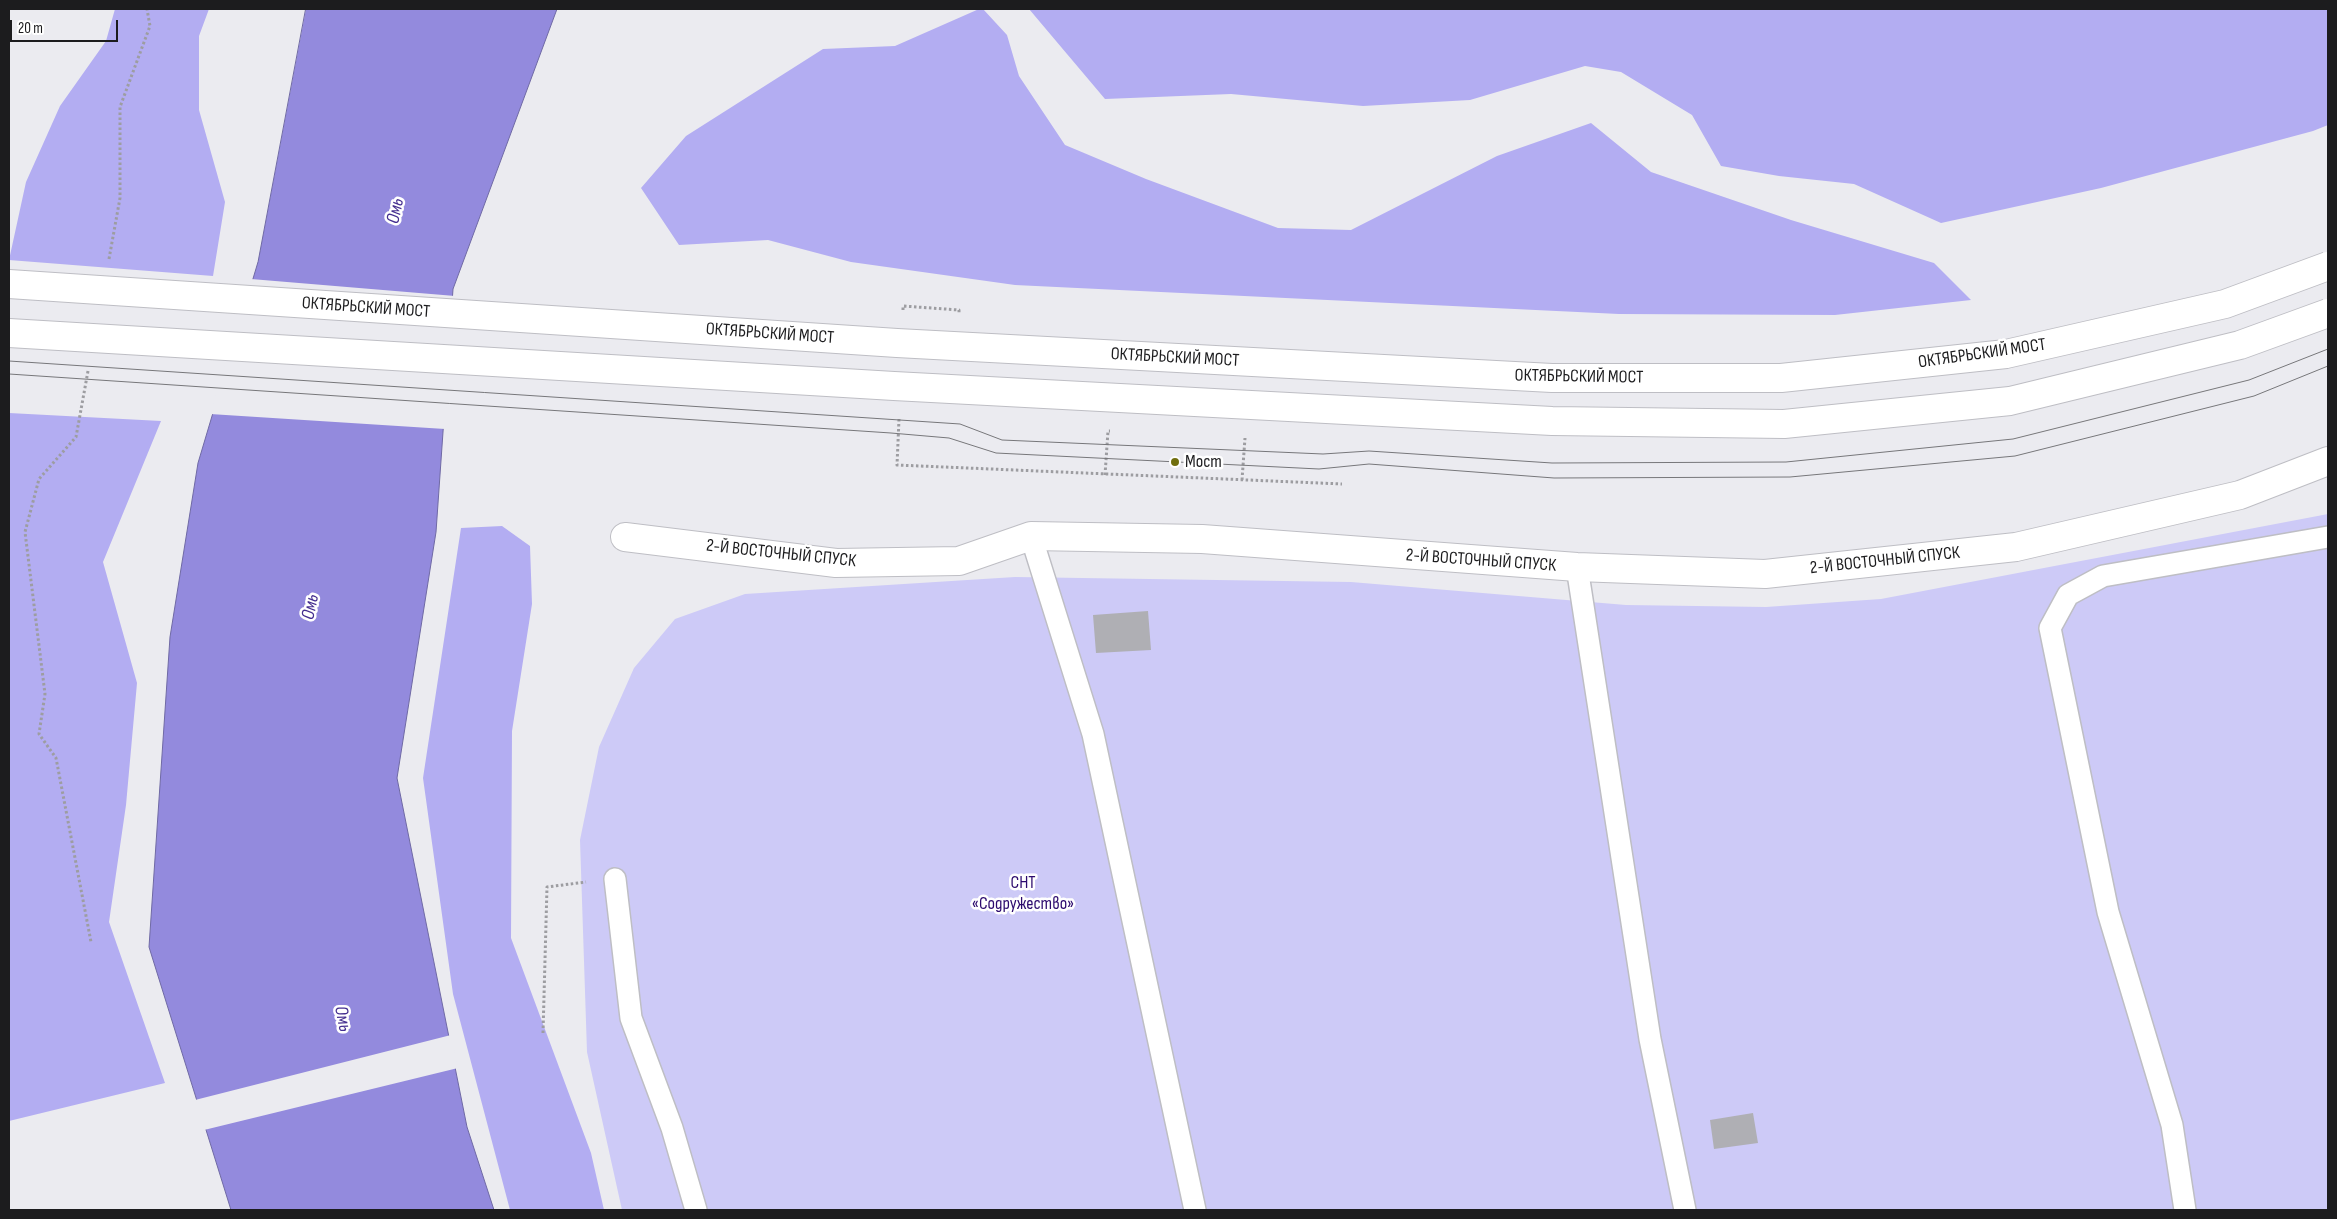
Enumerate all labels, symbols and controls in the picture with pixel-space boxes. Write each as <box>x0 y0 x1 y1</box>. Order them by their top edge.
scale bar <box>12 10 120 42</box>
text: 20 m <box>18 19 43 38</box>
water label: Омь <box>382 196 410 226</box>
street label: ОКТЯБРЬСКИЙ МОСТ <box>301 293 431 323</box>
street label: ОКТЯБРЬСКИЙ МОСТ <box>705 319 835 349</box>
street label: ОКТЯБРЬСКИЙ МОСТ <box>1917 334 2047 374</box>
street label: ОКТЯБРЬСКИЙ МОСТ <box>1110 344 1240 372</box>
street label: ОКТЯБРЬСКИЙ МОСТ <box>1514 365 1644 389</box>
place label: Мост <box>1185 451 1222 473</box>
marker: Мост <box>1169 456 1181 468</box>
street label: 2-Й ВОСТОЧНЫЙ СПУСК <box>705 535 857 573</box>
street label: 2-Й ВОСТОЧНЫЙ СПУСК <box>1809 542 1961 580</box>
street label: 2-Й ВОСТОЧНЫЙ СПУСК <box>1405 545 1557 577</box>
water label: Омь <box>297 592 325 622</box>
park label: СНТ «Содружество» <box>972 872 1074 914</box>
water label: Омь <box>328 1004 356 1034</box>

